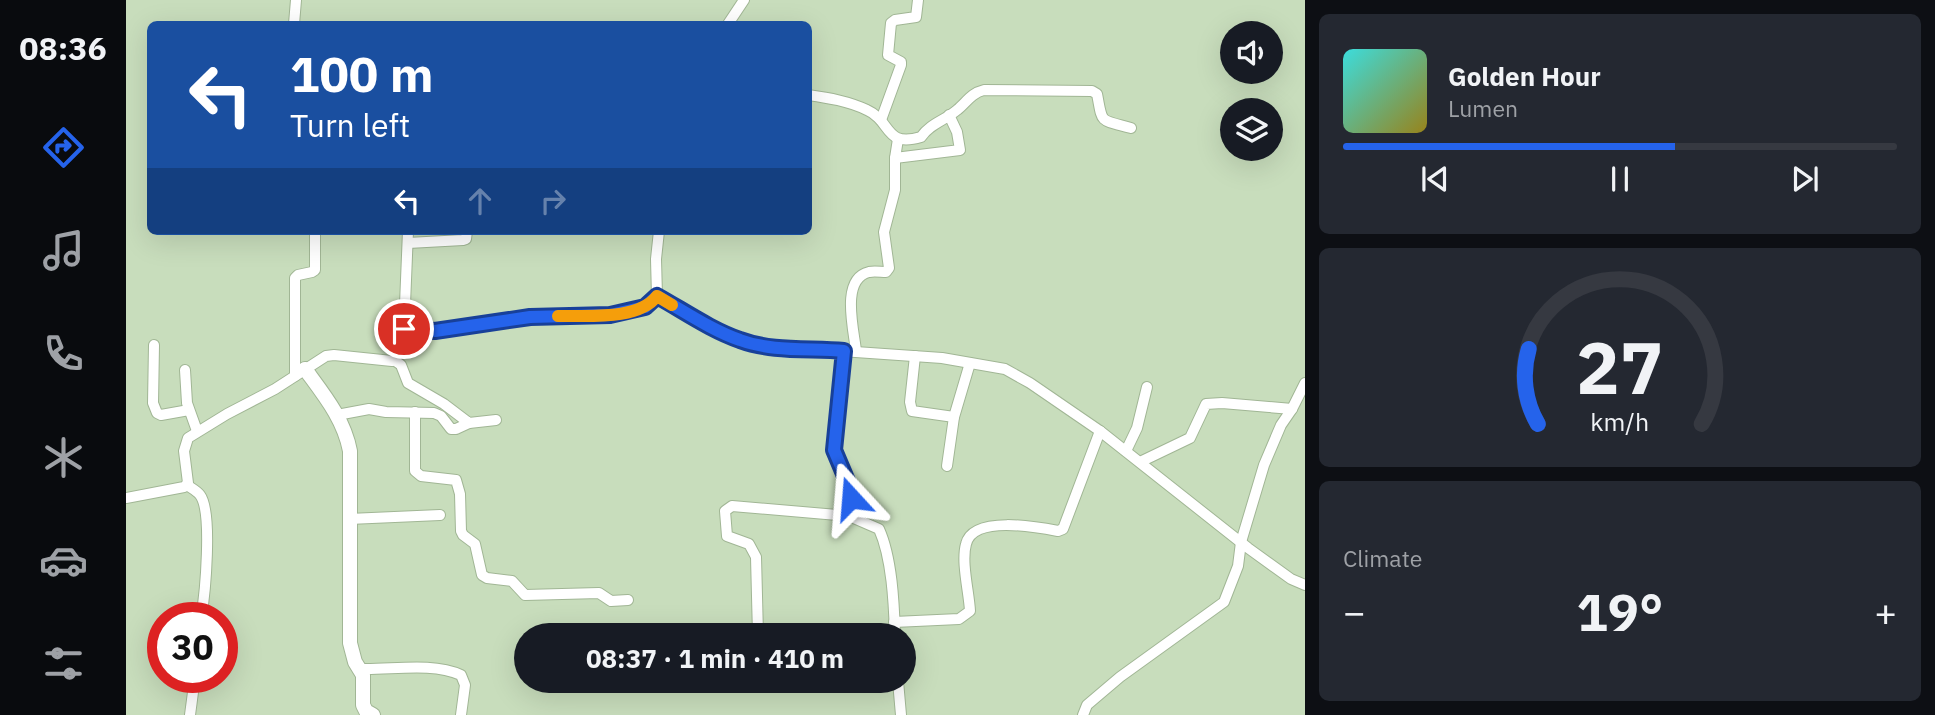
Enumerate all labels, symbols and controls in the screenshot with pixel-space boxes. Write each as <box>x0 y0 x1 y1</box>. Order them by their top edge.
map controls <box>1220 21 1283 161</box>
button: sound <box>1220 21 1283 84</box>
text: 08:36 <box>19 27 107 69</box>
text: 100 m <box>290 42 434 105</box>
icon: left <box>175 49 266 140</box>
text: Golden Hour <box>1448 59 1601 93</box>
text: Lumen <box>1448 93 1518 123</box>
button: layers <box>1220 98 1283 161</box>
text: Turn left <box>290 104 410 146</box>
icon: directions <box>39 123 88 172</box>
icon: previous <box>1416 160 1454 198</box>
icon: pause <box>1601 160 1639 198</box>
icon: next <box>1786 160 1824 198</box>
icon: left <box>388 182 426 220</box>
icon: ahead <box>461 182 499 220</box>
icon: right <box>534 182 572 220</box>
icon: music <box>39 226 88 275</box>
pin <box>374 299 434 359</box>
icon: arrive <box>385 310 423 348</box>
text: 27 <box>1576 319 1664 414</box>
icon: phone <box>39 329 88 378</box>
text: km/h <box>1591 404 1649 437</box>
icon: climate <box>39 433 88 482</box>
position arrow <box>814 461 888 535</box>
icon: car <box>39 536 88 585</box>
text: Climate <box>1343 543 1422 573</box>
text: 19° <box>1577 578 1663 645</box>
text: − <box>1343 587 1366 636</box>
text: + <box>1874 587 1897 636</box>
speed limit sign: 30 <box>147 602 238 693</box>
icon: filters <box>39 639 88 688</box>
text: 08:37 · 1 min · 410 m <box>586 641 844 675</box>

